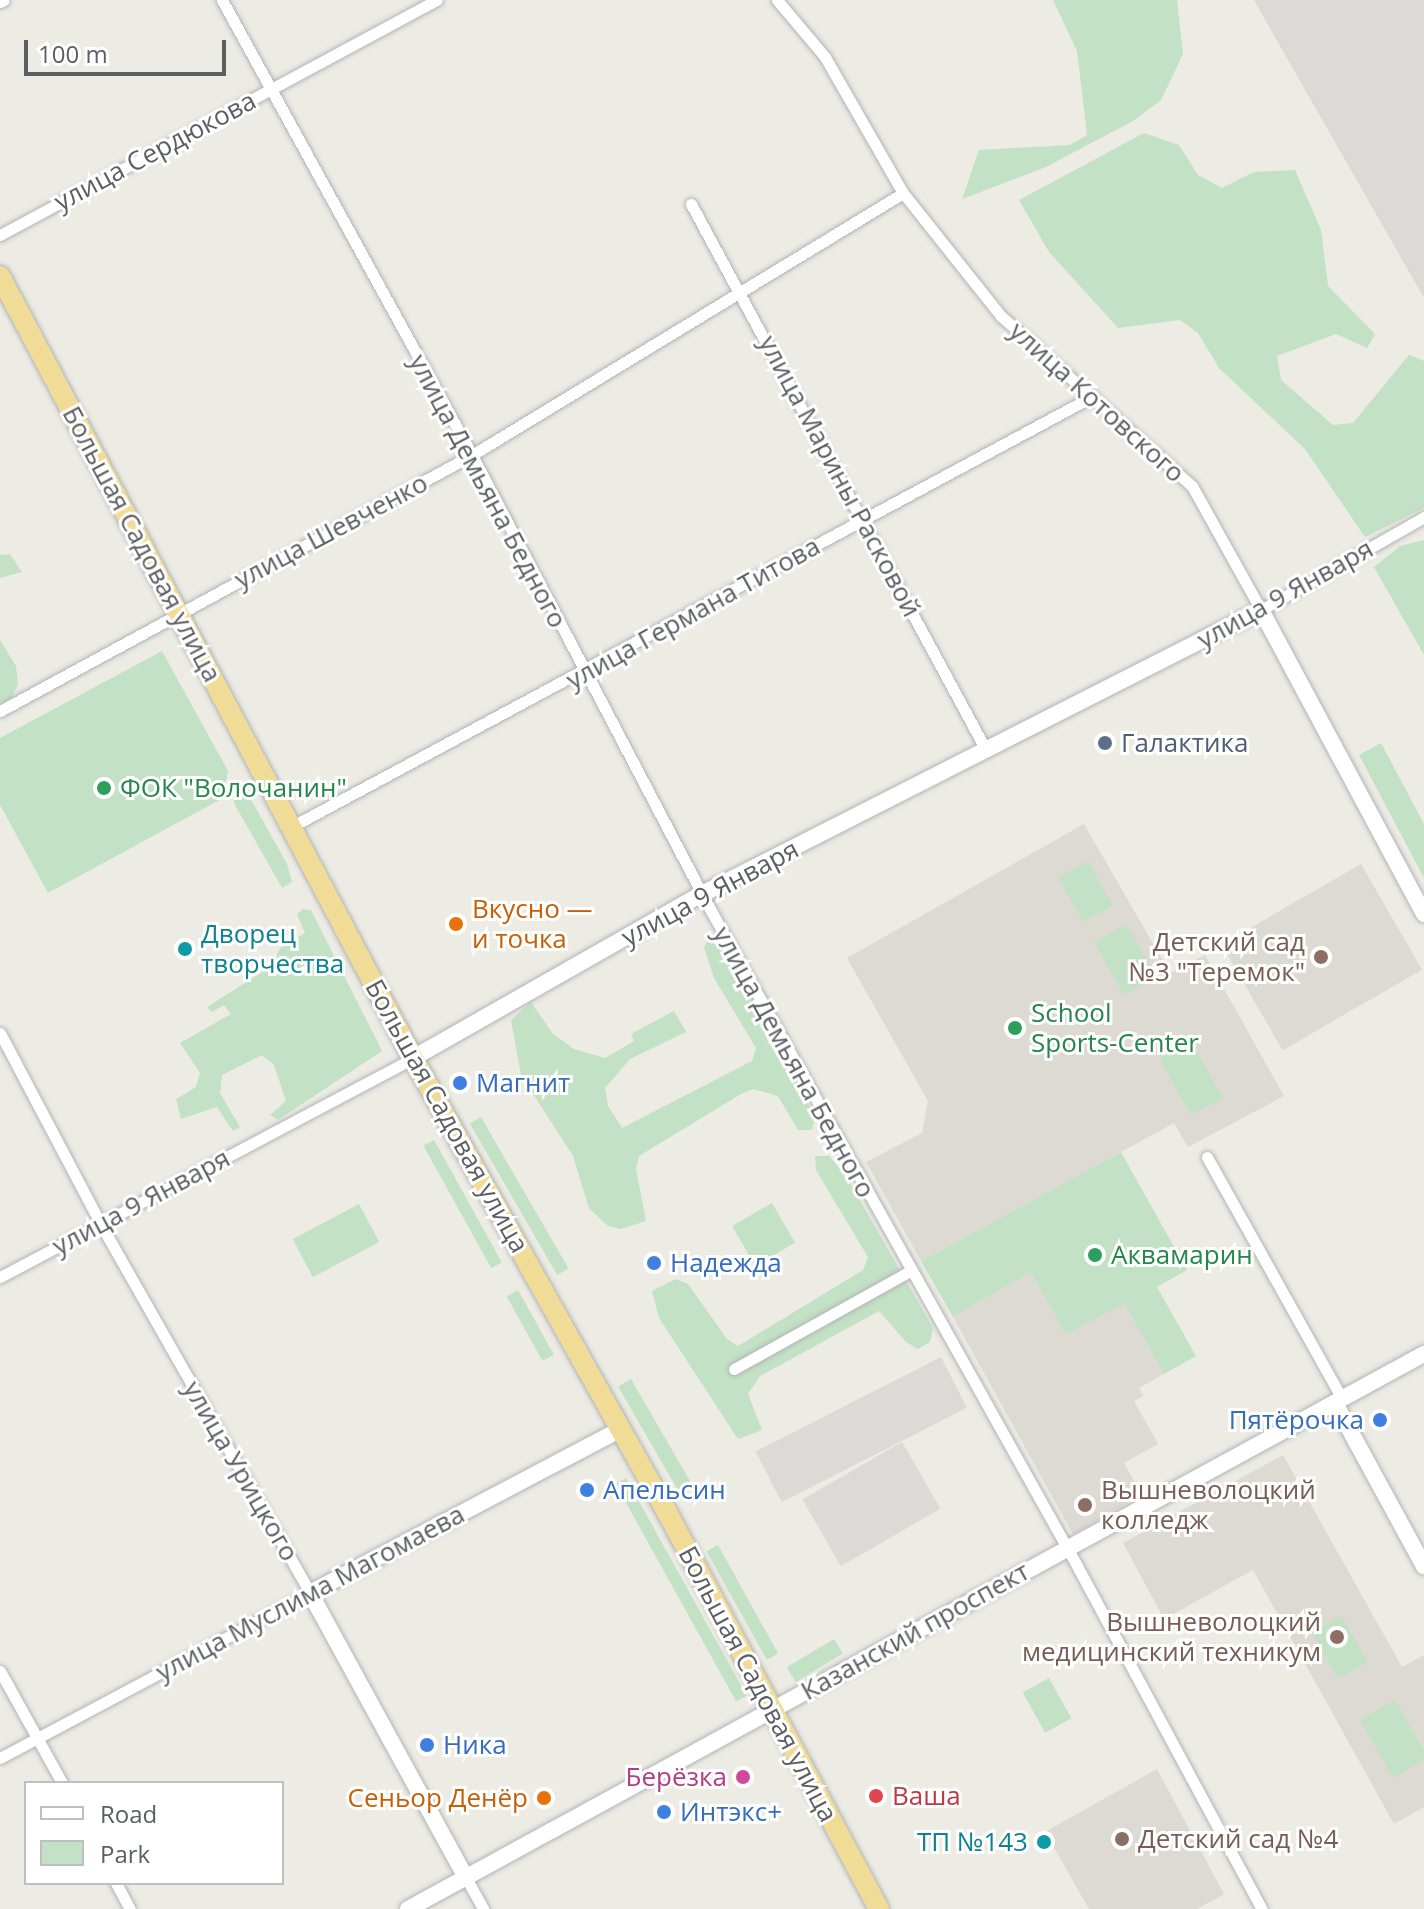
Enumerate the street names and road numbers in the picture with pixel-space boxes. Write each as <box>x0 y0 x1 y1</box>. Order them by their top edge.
street label: улица Сердюкова <box>49 85 261 217</box>
street label: улица Котовского <box>1003 315 1191 489</box>
street label: улица Марины Расковой <box>753 330 927 622</box>
street label: улица Демьяна Бедного <box>403 349 573 633</box>
street label: Большая Садовая улица <box>56 401 228 687</box>
street label: улица Шевченко <box>229 467 433 595</box>
street label: улица Германа Титова <box>561 530 825 696</box>
street label: улица 9 Января <box>1192 533 1378 655</box>
street label: улица 9 Января <box>616 833 804 953</box>
street label: улица Демьяна Бедного <box>706 921 882 1203</box>
street label: Большая Садовая улица <box>359 974 535 1258</box>
street label: улица 9 Января <box>47 1142 235 1262</box>
street label: улица Урицкого <box>177 1375 305 1567</box>
street label: улица Муслима Магомаева <box>151 1498 469 1688</box>
street label: Большая Садовая улица <box>672 1541 844 1827</box>
street label: Казанский проспект <box>795 1555 1035 1707</box>

